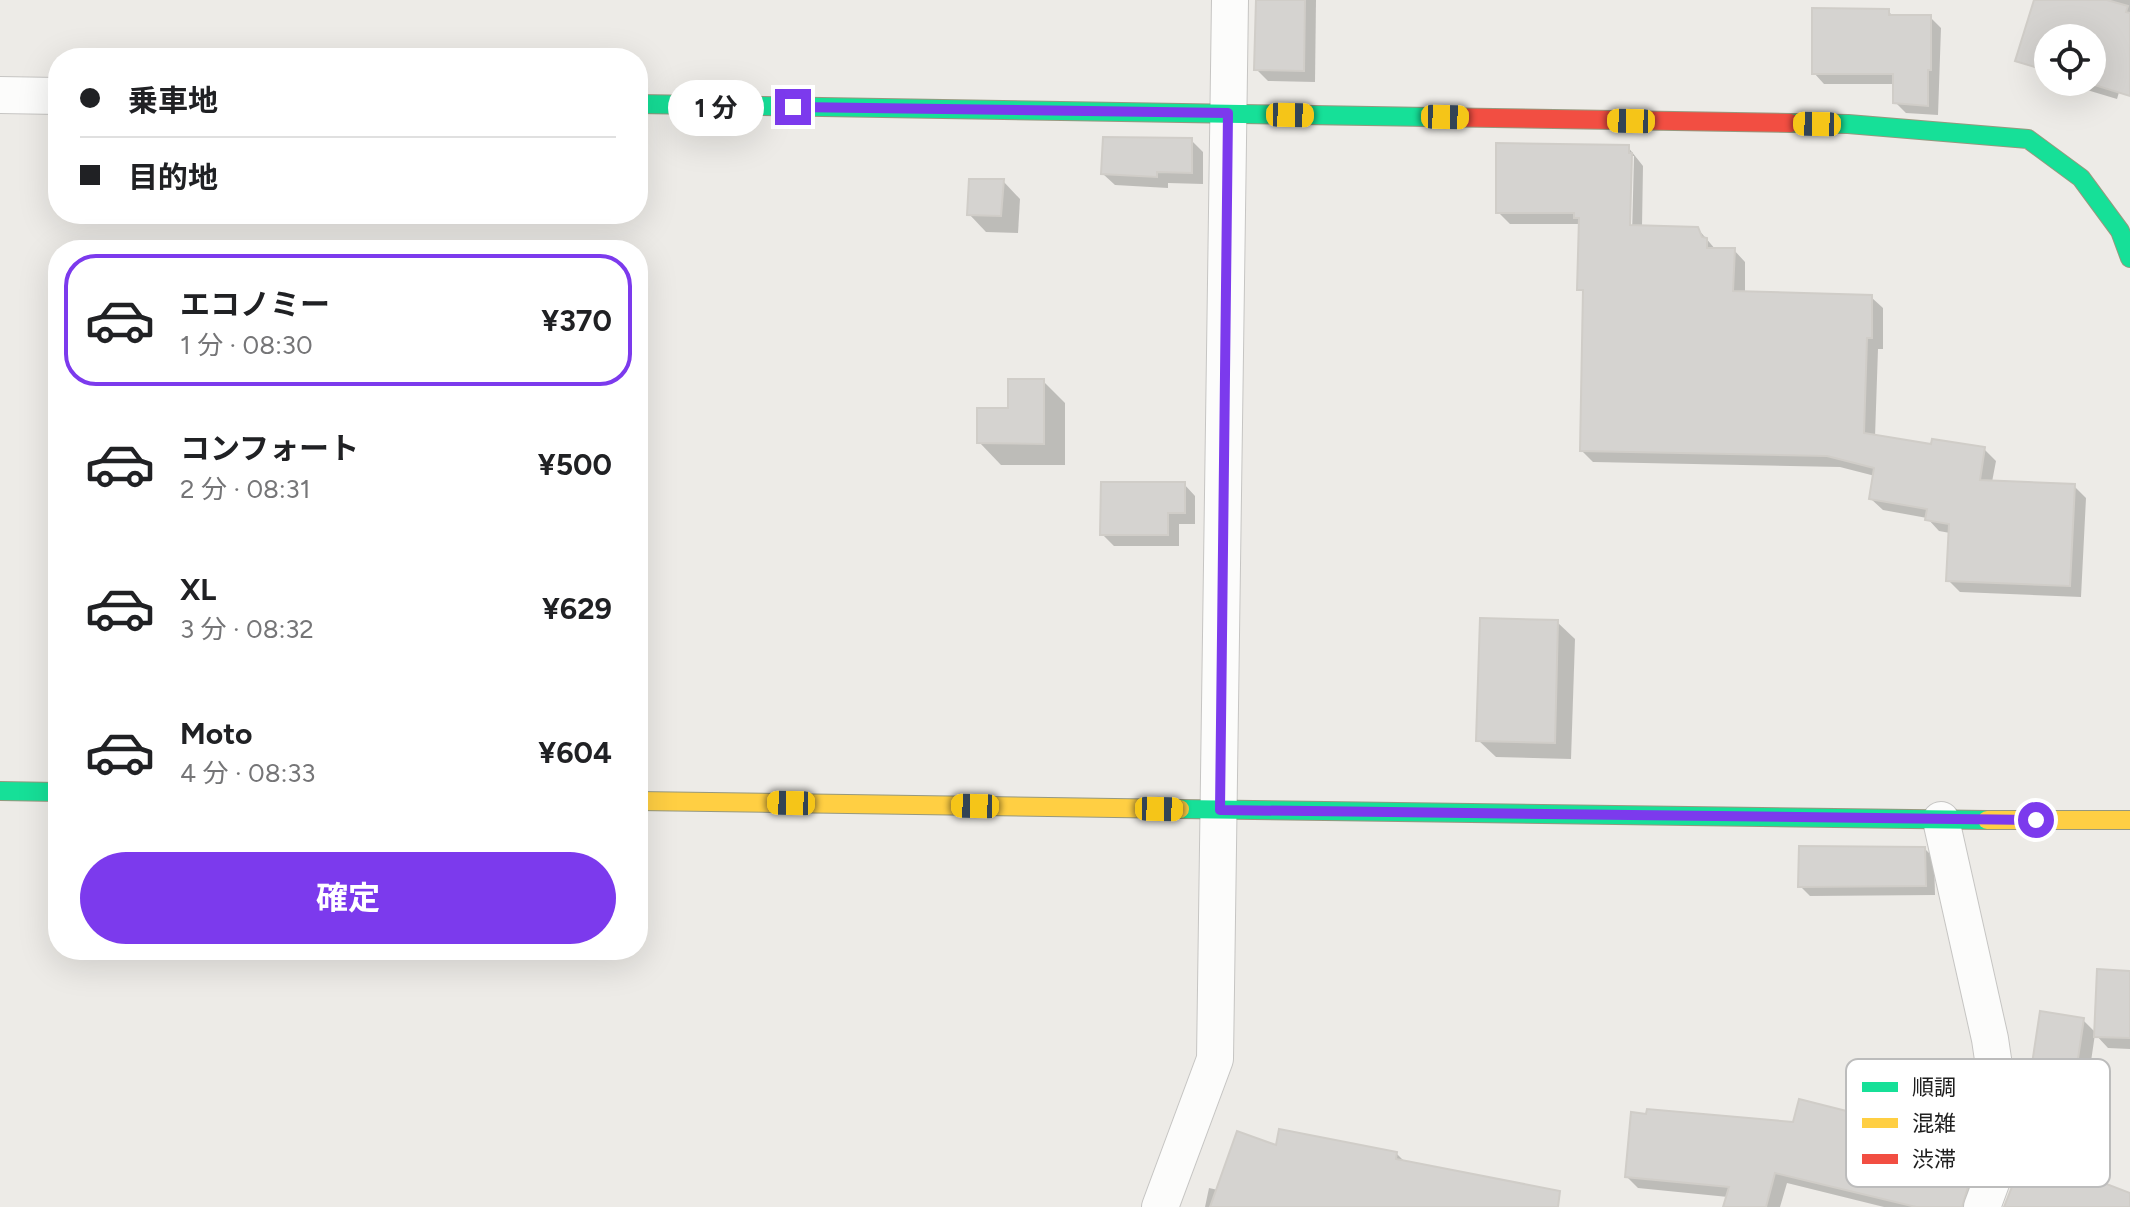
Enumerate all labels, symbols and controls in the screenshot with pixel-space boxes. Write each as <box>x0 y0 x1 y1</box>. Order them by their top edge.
map controls <box>2034 24 2106 96</box>
button: locate <box>2034 24 2106 96</box>
callout: 1 分 <box>669 79 765 135</box>
text: 乗車地 <box>128 82 218 119</box>
route end <box>775 89 811 125</box>
text: 1 分 <box>694 92 738 124</box>
car <box>1266 103 1314 127</box>
car <box>1421 105 1469 129</box>
car <box>1607 109 1655 133</box>
car <box>1793 112 1841 136</box>
text: 目的地 <box>128 159 218 196</box>
icon: car <box>84 284 156 356</box>
text: エコノミー <box>180 286 330 323</box>
text: ¥370 <box>541 302 612 339</box>
text: 1 分 · 08:30 <box>180 329 313 361</box>
icon: car <box>84 428 156 500</box>
text: コンフォート <box>180 430 359 467</box>
text: ¥500 <box>538 446 612 483</box>
text: 2 分 · 08:31 <box>180 473 311 505</box>
text: XL <box>180 571 216 608</box>
icon: car <box>84 572 156 644</box>
text: ¥629 <box>542 590 612 627</box>
text: 3 分 · 08:32 <box>180 613 314 645</box>
text: Moto <box>180 715 252 752</box>
icon: car <box>84 716 156 788</box>
text: ¥604 <box>538 734 612 771</box>
text: 4 分 · 08:33 <box>180 757 316 789</box>
car <box>767 791 815 815</box>
car <box>951 794 999 818</box>
car <box>1135 797 1183 821</box>
route start <box>2018 802 2054 838</box>
button: 確定 <box>80 852 616 944</box>
legend <box>1846 1059 2110 1187</box>
text: 順調 <box>1912 1074 1956 1101</box>
text: 混雑 <box>1912 1110 1956 1137</box>
text: 渋滞 <box>1912 1146 1956 1173</box>

